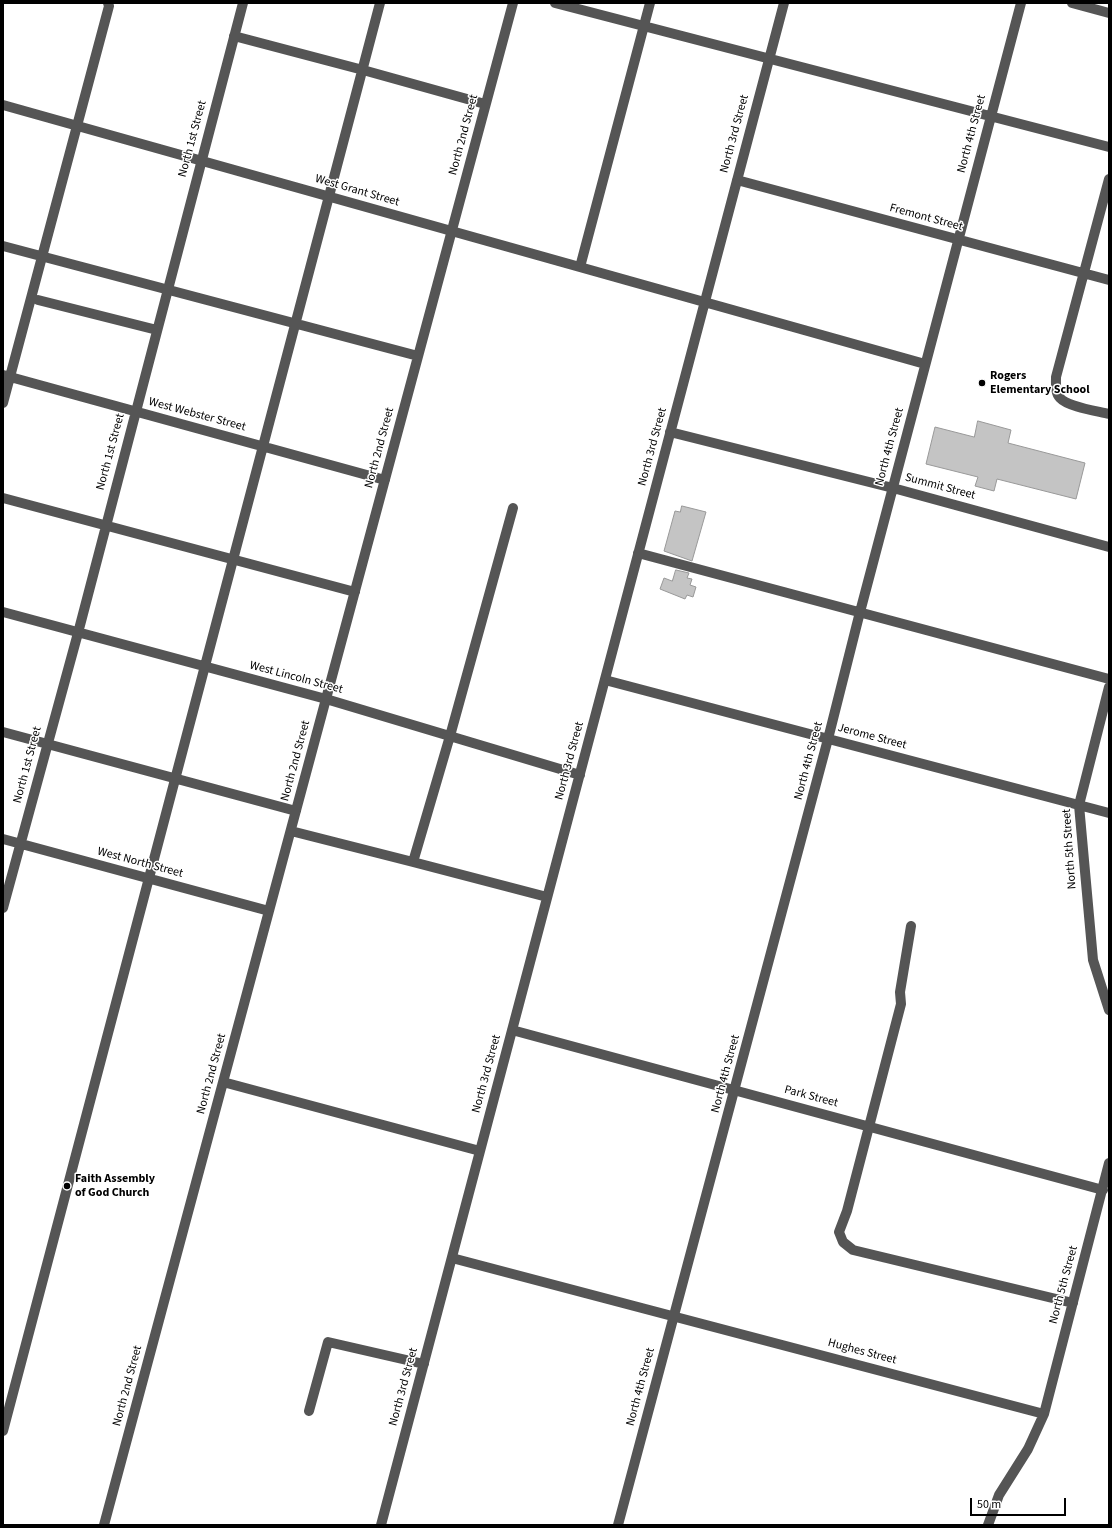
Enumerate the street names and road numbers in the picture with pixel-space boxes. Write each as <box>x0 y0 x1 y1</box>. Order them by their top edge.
street label: North 2nd Street <box>446 93 482 177</box>
street label: North 3rd Street <box>718 93 752 175</box>
street label: North 4th Street <box>955 93 989 175</box>
street label: North 1st Street <box>176 99 210 179</box>
street label: West Grant Street <box>313 172 401 210</box>
street label: Fremont Street <box>888 201 964 235</box>
street label: West Webster Street <box>147 395 247 435</box>
street label: North 2nd Street <box>362 406 398 490</box>
street label: North 3rd Street <box>636 406 670 488</box>
street label: North 4th Street <box>873 406 907 488</box>
street label: North 1st Street <box>94 412 128 492</box>
street label: Summit Street <box>903 471 977 503</box>
street label: West Lincoln Street <box>248 659 344 697</box>
street label: North 2nd Street <box>278 719 314 803</box>
street label: North 3rd Street <box>553 720 587 802</box>
street label: North 4th Street <box>792 720 826 802</box>
street label: Jerome Street <box>836 721 908 753</box>
street label: North 1st Street <box>11 725 45 805</box>
street label: North 5th Street <box>1060 808 1080 890</box>
street label: West North Street <box>96 845 184 881</box>
street label: North 2nd Street <box>194 1032 230 1116</box>
street label: North 3rd Street <box>470 1033 504 1115</box>
street label: North 4th Street <box>709 1033 743 1115</box>
street label: Park Street <box>783 1083 839 1111</box>
street label: North 5th Street <box>1047 1244 1081 1326</box>
street label: Hughes Street <box>826 1336 898 1368</box>
street label: North 2nd Street <box>110 1344 146 1428</box>
street label: North 3rd Street <box>387 1346 421 1428</box>
street label: North 4th Street <box>624 1346 658 1428</box>

